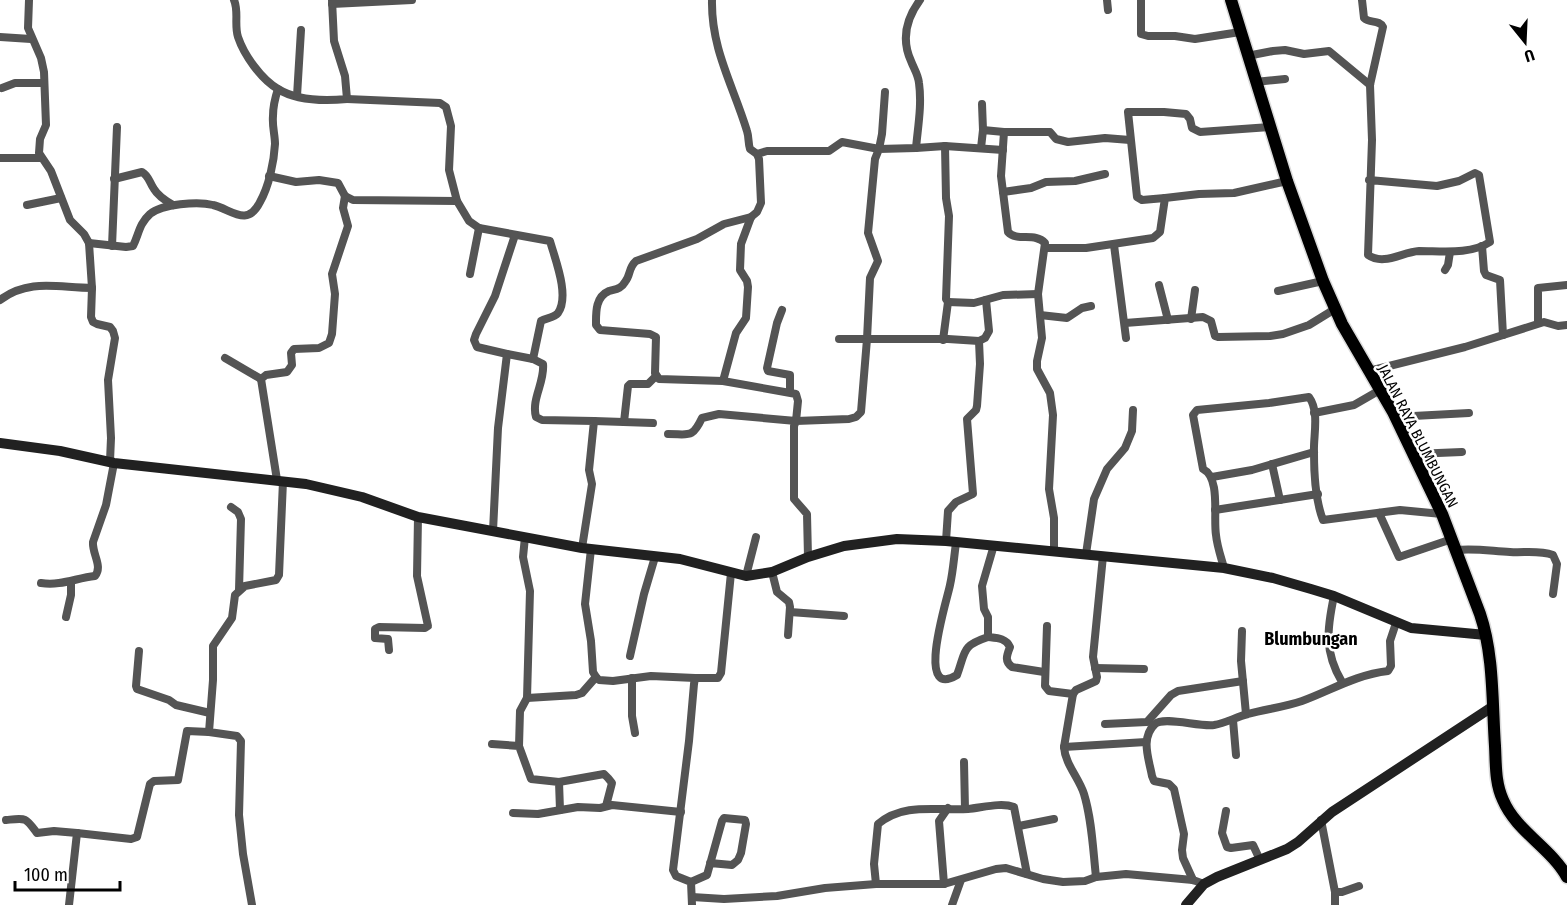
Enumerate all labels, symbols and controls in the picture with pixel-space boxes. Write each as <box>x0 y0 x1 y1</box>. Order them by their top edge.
north arrow <box>1495 12 1555 72</box>
text: U <box>1522 45 1537 66</box>
street label: JALAN RAYA BLUMBUNGAN <box>1374 361 1462 511</box>
district label: Blumbungan <box>1264 628 1358 650</box>
scale bar <box>15 854 120 892</box>
text: 100 m <box>24 864 68 886</box>

